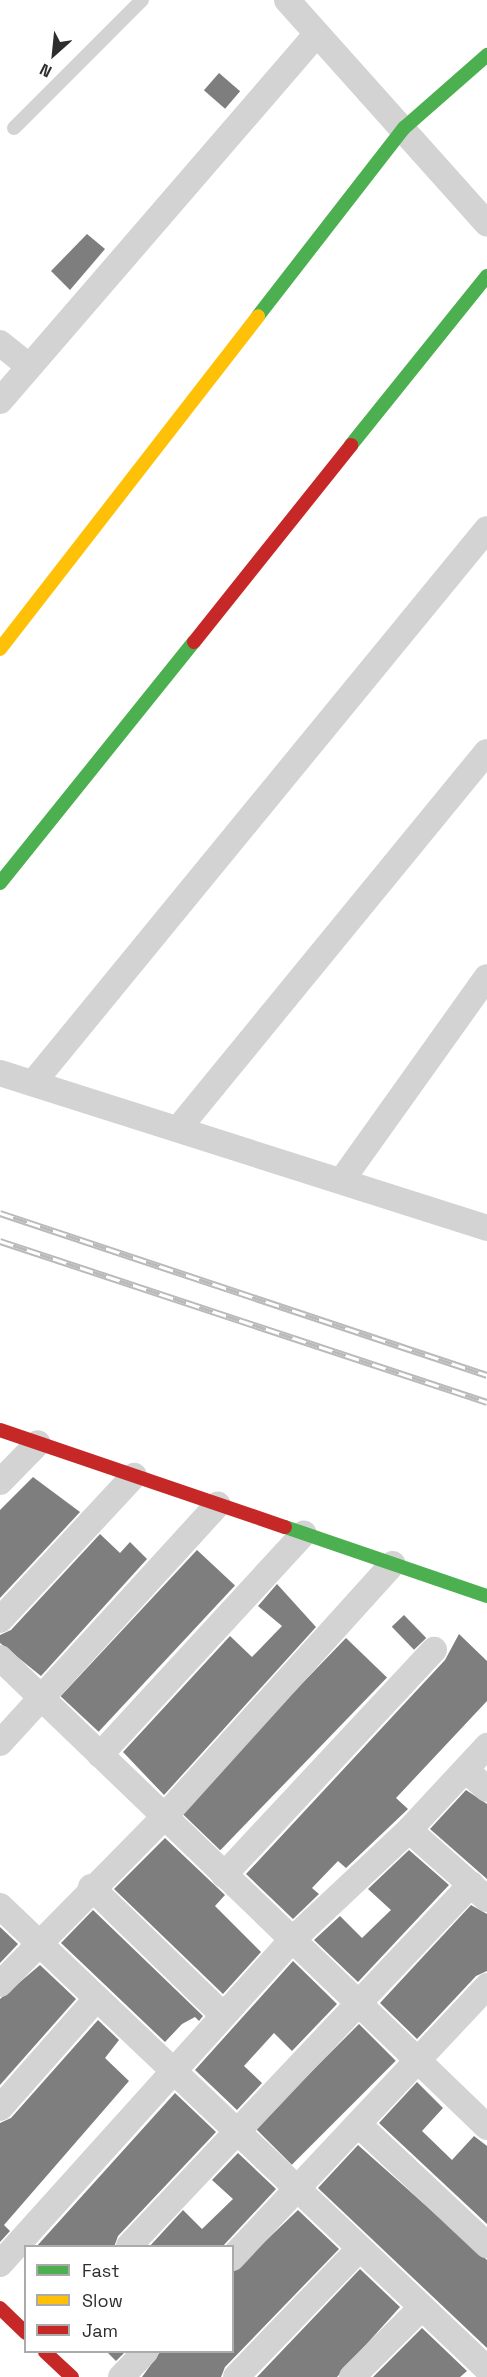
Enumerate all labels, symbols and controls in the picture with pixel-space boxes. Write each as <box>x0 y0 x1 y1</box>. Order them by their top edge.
north arrow <box>24 24 84 84</box>
text: N <box>36 59 55 82</box>
legend <box>24 2245 234 2353</box>
text: Fast <box>82 2259 119 2282</box>
text: Slow <box>82 2289 123 2312</box>
text: Jam <box>82 2319 118 2342</box>

